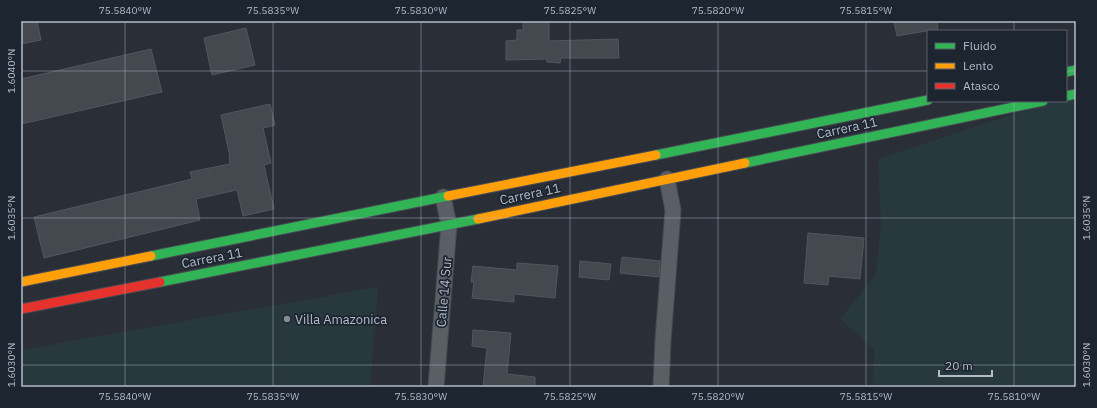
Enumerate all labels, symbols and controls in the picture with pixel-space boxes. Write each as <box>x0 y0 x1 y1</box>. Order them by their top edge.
text: 75.5840°W <box>99 4 151 17</box>
text: 75.5835°W <box>247 4 299 17</box>
text: 75.5830°W <box>395 4 447 17</box>
text: 75.5825°W <box>544 4 596 17</box>
text: 75.5820°W <box>692 4 744 17</box>
text: 75.5815°W <box>840 4 892 17</box>
legend <box>927 30 1067 102</box>
text: Fluido <box>963 38 997 53</box>
text: 1.6040°N <box>5 49 18 93</box>
text: Lento <box>963 58 993 73</box>
text: Atasco <box>963 78 1000 93</box>
street label: Carrera 11 <box>815 113 879 143</box>
street label: Carrera 11 <box>498 179 562 209</box>
text: 1.6035°N <box>5 196 18 240</box>
text: 1.6035°N <box>1080 196 1093 240</box>
street label: Carrera 11 <box>180 244 244 272</box>
street label: Calle 14 Sur <box>432 256 456 328</box>
place label: Villa Amazonica <box>295 311 387 328</box>
marker: Villa Amazonica <box>282 314 292 324</box>
text: 1.6030°N <box>5 343 18 387</box>
text: 1.6030°N <box>1080 343 1093 387</box>
scale bar <box>939 352 992 378</box>
text: 20 m <box>945 358 973 373</box>
text: 75.5840°W <box>99 390 151 403</box>
text: 75.5835°W <box>247 390 299 403</box>
text: 75.5830°W <box>395 390 447 403</box>
text: 75.5825°W <box>544 390 596 403</box>
text: 75.5820°W <box>692 390 744 403</box>
text: 75.5815°W <box>840 390 892 403</box>
text: 75.5810°W <box>988 390 1040 403</box>

